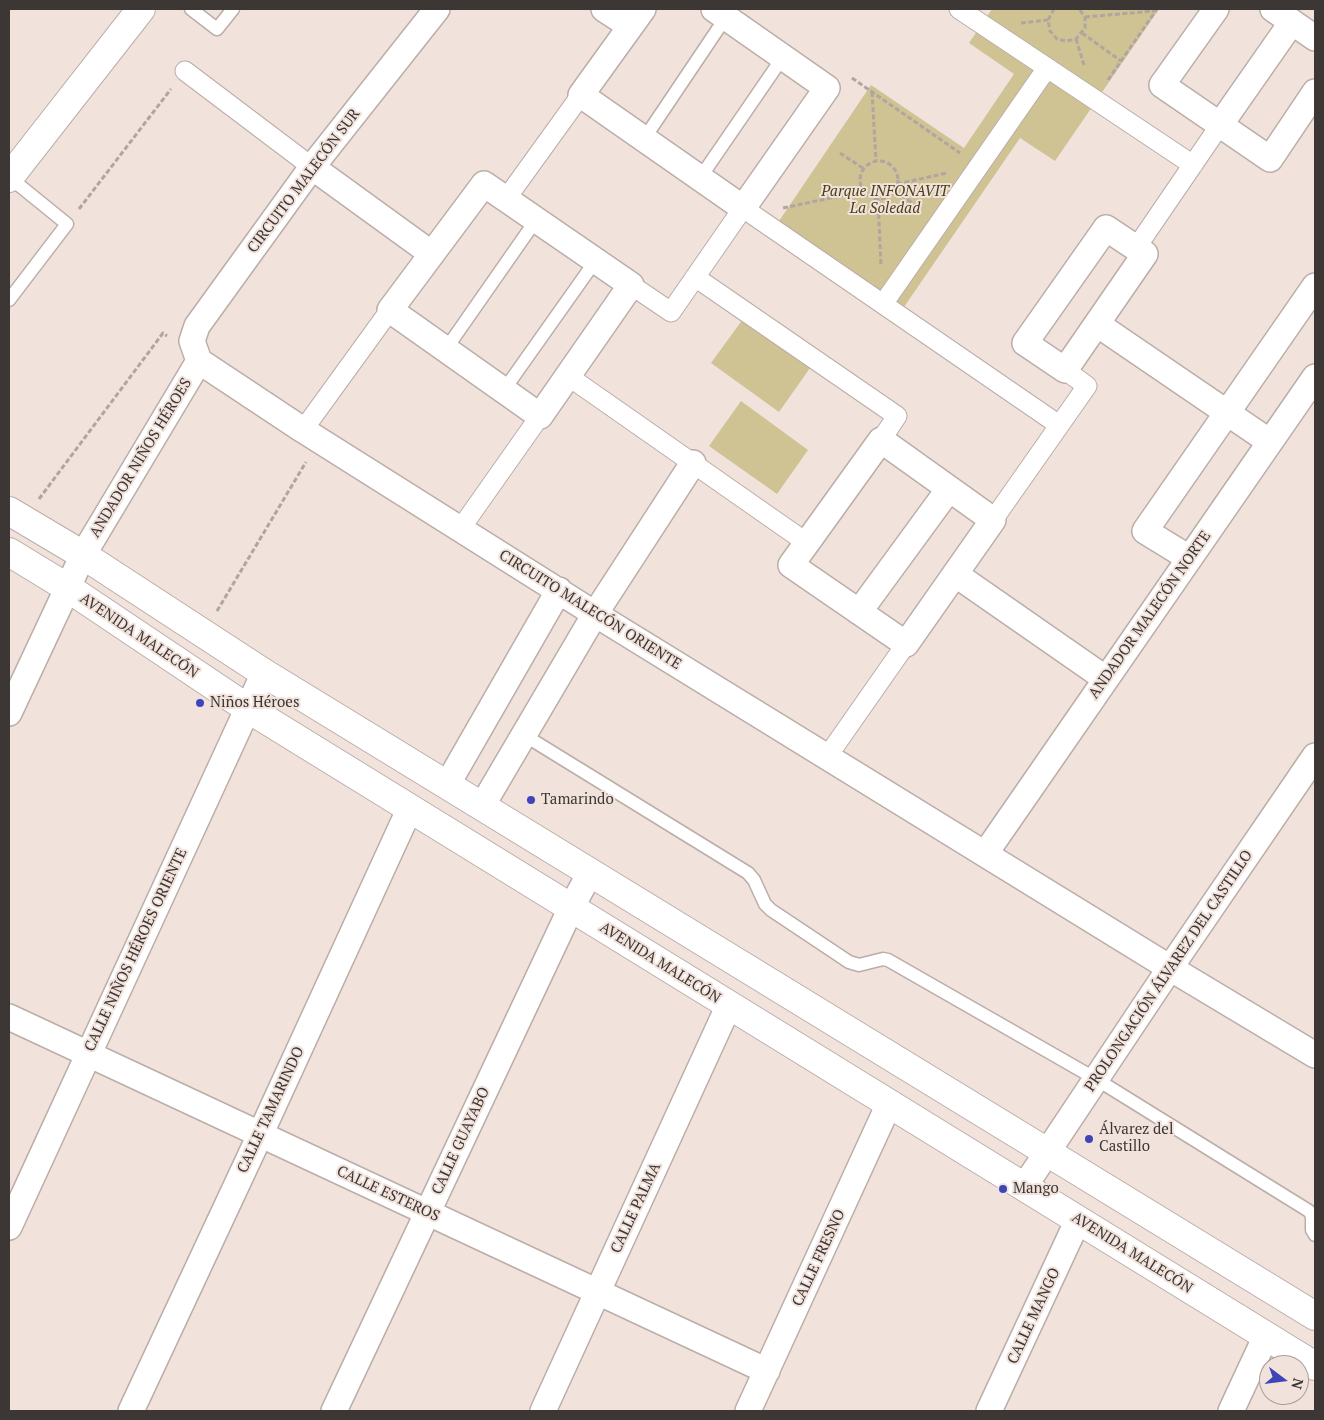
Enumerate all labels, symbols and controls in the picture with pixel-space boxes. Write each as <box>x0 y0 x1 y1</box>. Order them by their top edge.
street label: CIRCUITO MALECÓN SUR <box>244 105 364 257</box>
park label: Parque INFONAVIT La Soledad <box>821 183 949 218</box>
street label: ANDADOR NIÑOS HÉROES <box>86 375 196 541</box>
street label: ANDADOR MALECÓN NORTE <box>1085 528 1215 702</box>
street label: CIRCUITO MALECÓN ORIENTE <box>495 546 685 674</box>
street label: AVENIDA MALECÓN <box>76 590 202 682</box>
place label: Niños Héroes <box>210 694 299 712</box>
marker: Niños Héroes <box>194 697 206 709</box>
place label: Tamarindo <box>541 791 614 809</box>
marker: Tamarindo <box>525 794 537 806</box>
street label: CALLE NIÑOS HÉROES ORIENTE <box>81 845 191 1055</box>
street label: PROLONGACIÓN ÁLVAREZ DEL CASTILLO <box>1081 847 1257 1095</box>
street label: AVENIDA MALECÓN <box>596 918 724 1008</box>
street label: CALLE TAMARINDO <box>234 1044 308 1176</box>
street label: CALLE GUAYABO <box>428 1084 494 1198</box>
place label: Álvarez del Castillo <box>1099 1121 1173 1156</box>
marker: Álvarez del Castillo <box>1083 1133 1095 1145</box>
street label: CALLE PALMA <box>607 1160 665 1256</box>
street label: CALLE ESTEROS <box>334 1162 442 1226</box>
place label: Mango <box>1013 1180 1059 1198</box>
marker: Mango <box>997 1183 1009 1195</box>
street label: CALLE FRESNO <box>789 1207 849 1309</box>
street label: AVENIDA MALECÓN <box>1068 1208 1196 1298</box>
street label: CALLE MANGO <box>1004 1265 1064 1367</box>
north arrow <box>1259 1355 1309 1405</box>
text: N <box>1287 1376 1309 1391</box>

